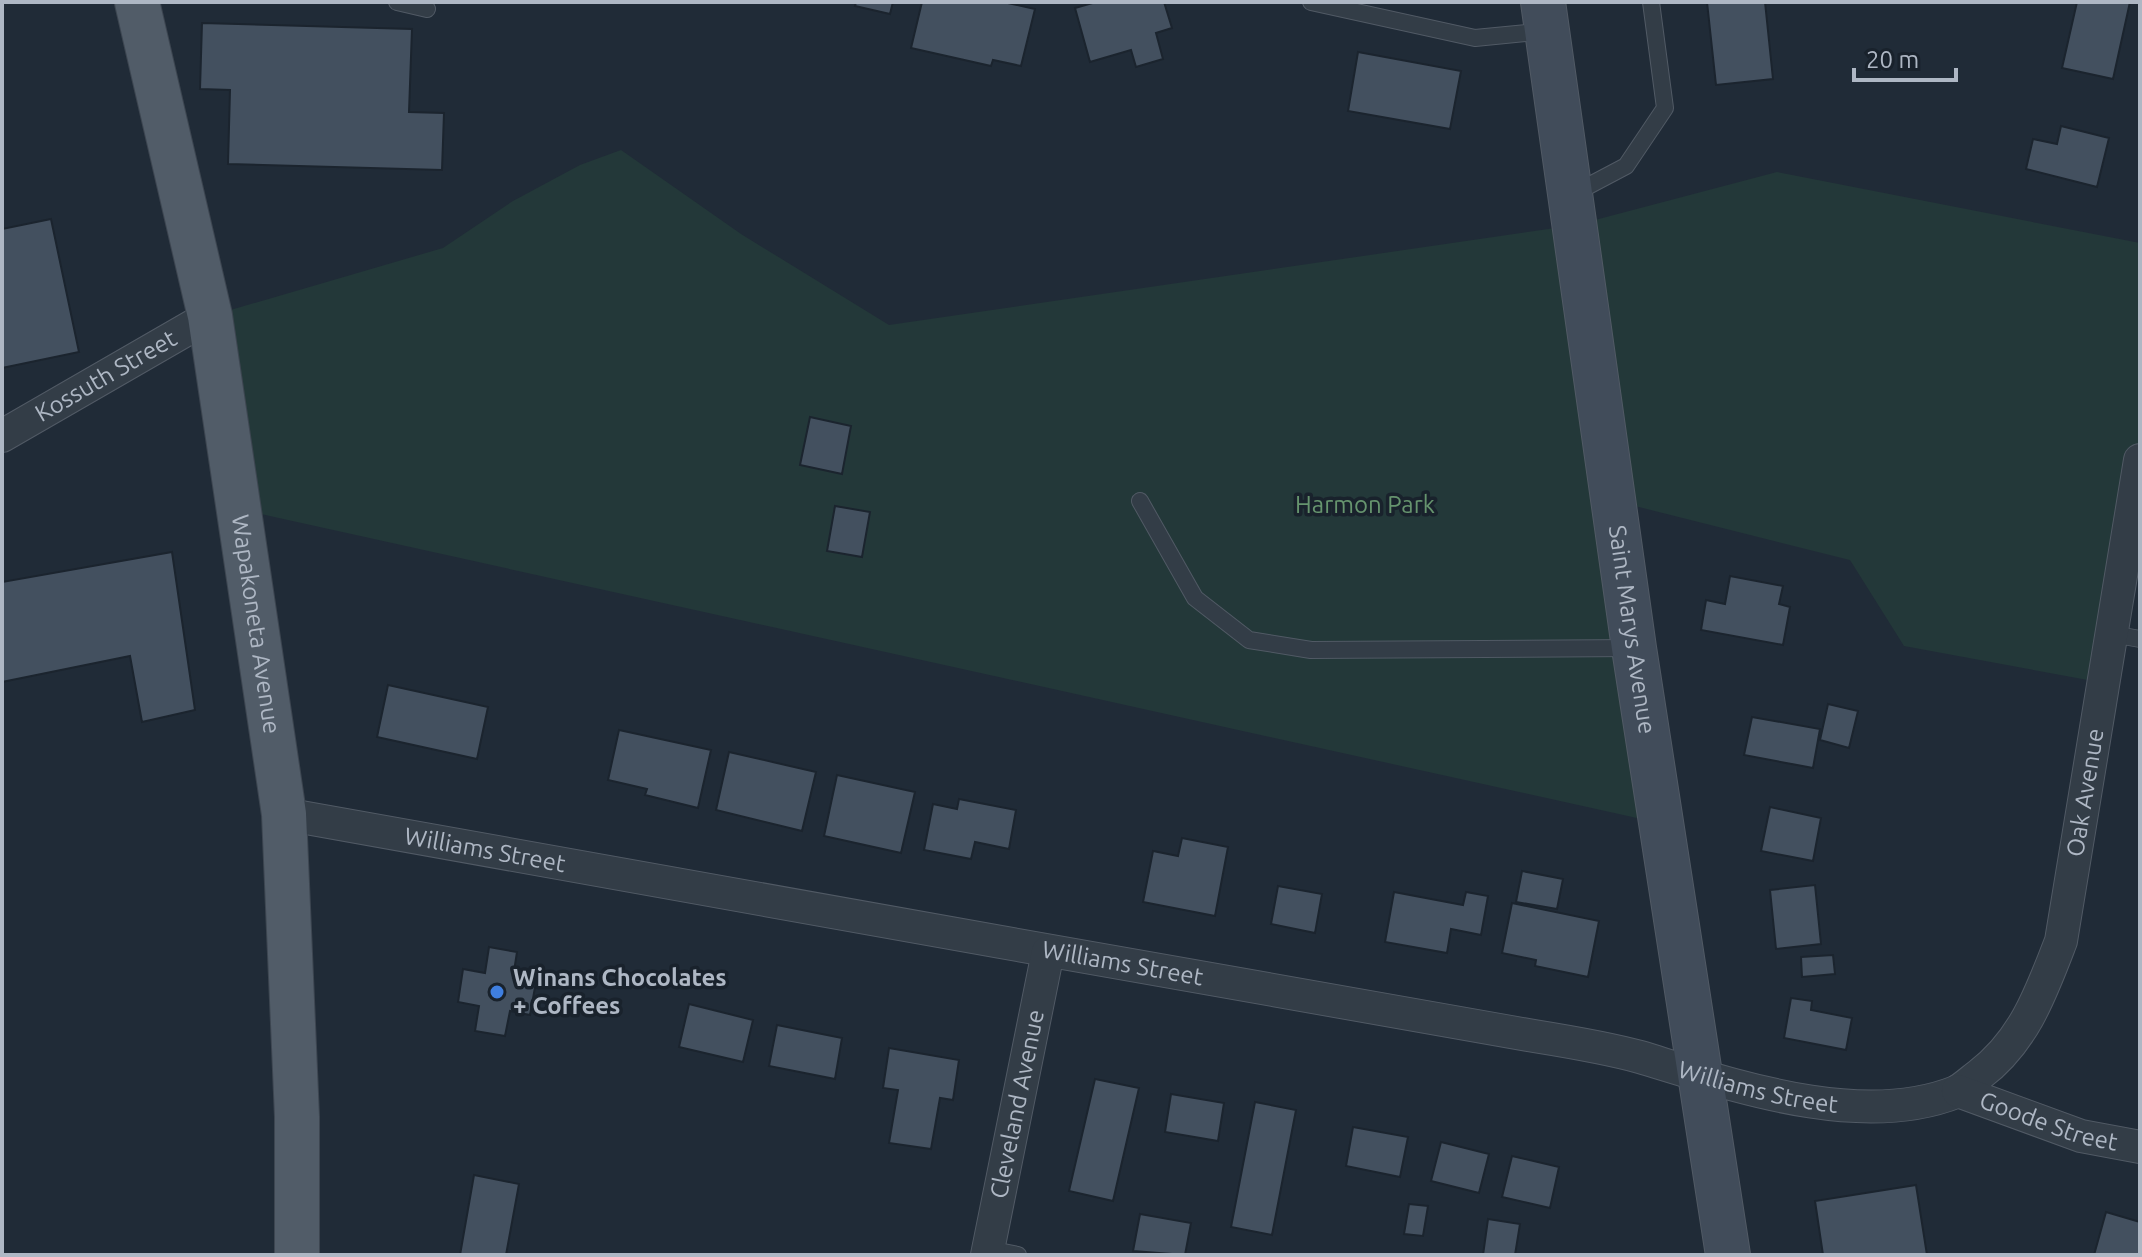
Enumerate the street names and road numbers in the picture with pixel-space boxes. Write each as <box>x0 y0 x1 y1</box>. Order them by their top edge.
street label: Kossuth Street <box>30 324 182 427</box>
street label: Wapakoneta Avenue <box>227 513 286 736</box>
street label: Saint Marys Avenue <box>1604 524 1661 736</box>
street label: Oak Avenue <box>2061 726 2109 859</box>
street label: Williams Street <box>402 822 568 877</box>
street label: Williams Street <box>1040 936 1206 991</box>
street label: Cleveland Avenue <box>985 1007 1049 1201</box>
street label: Williams Street <box>1675 1055 1840 1118</box>
street label: Goode Street <box>1976 1086 2120 1156</box>

